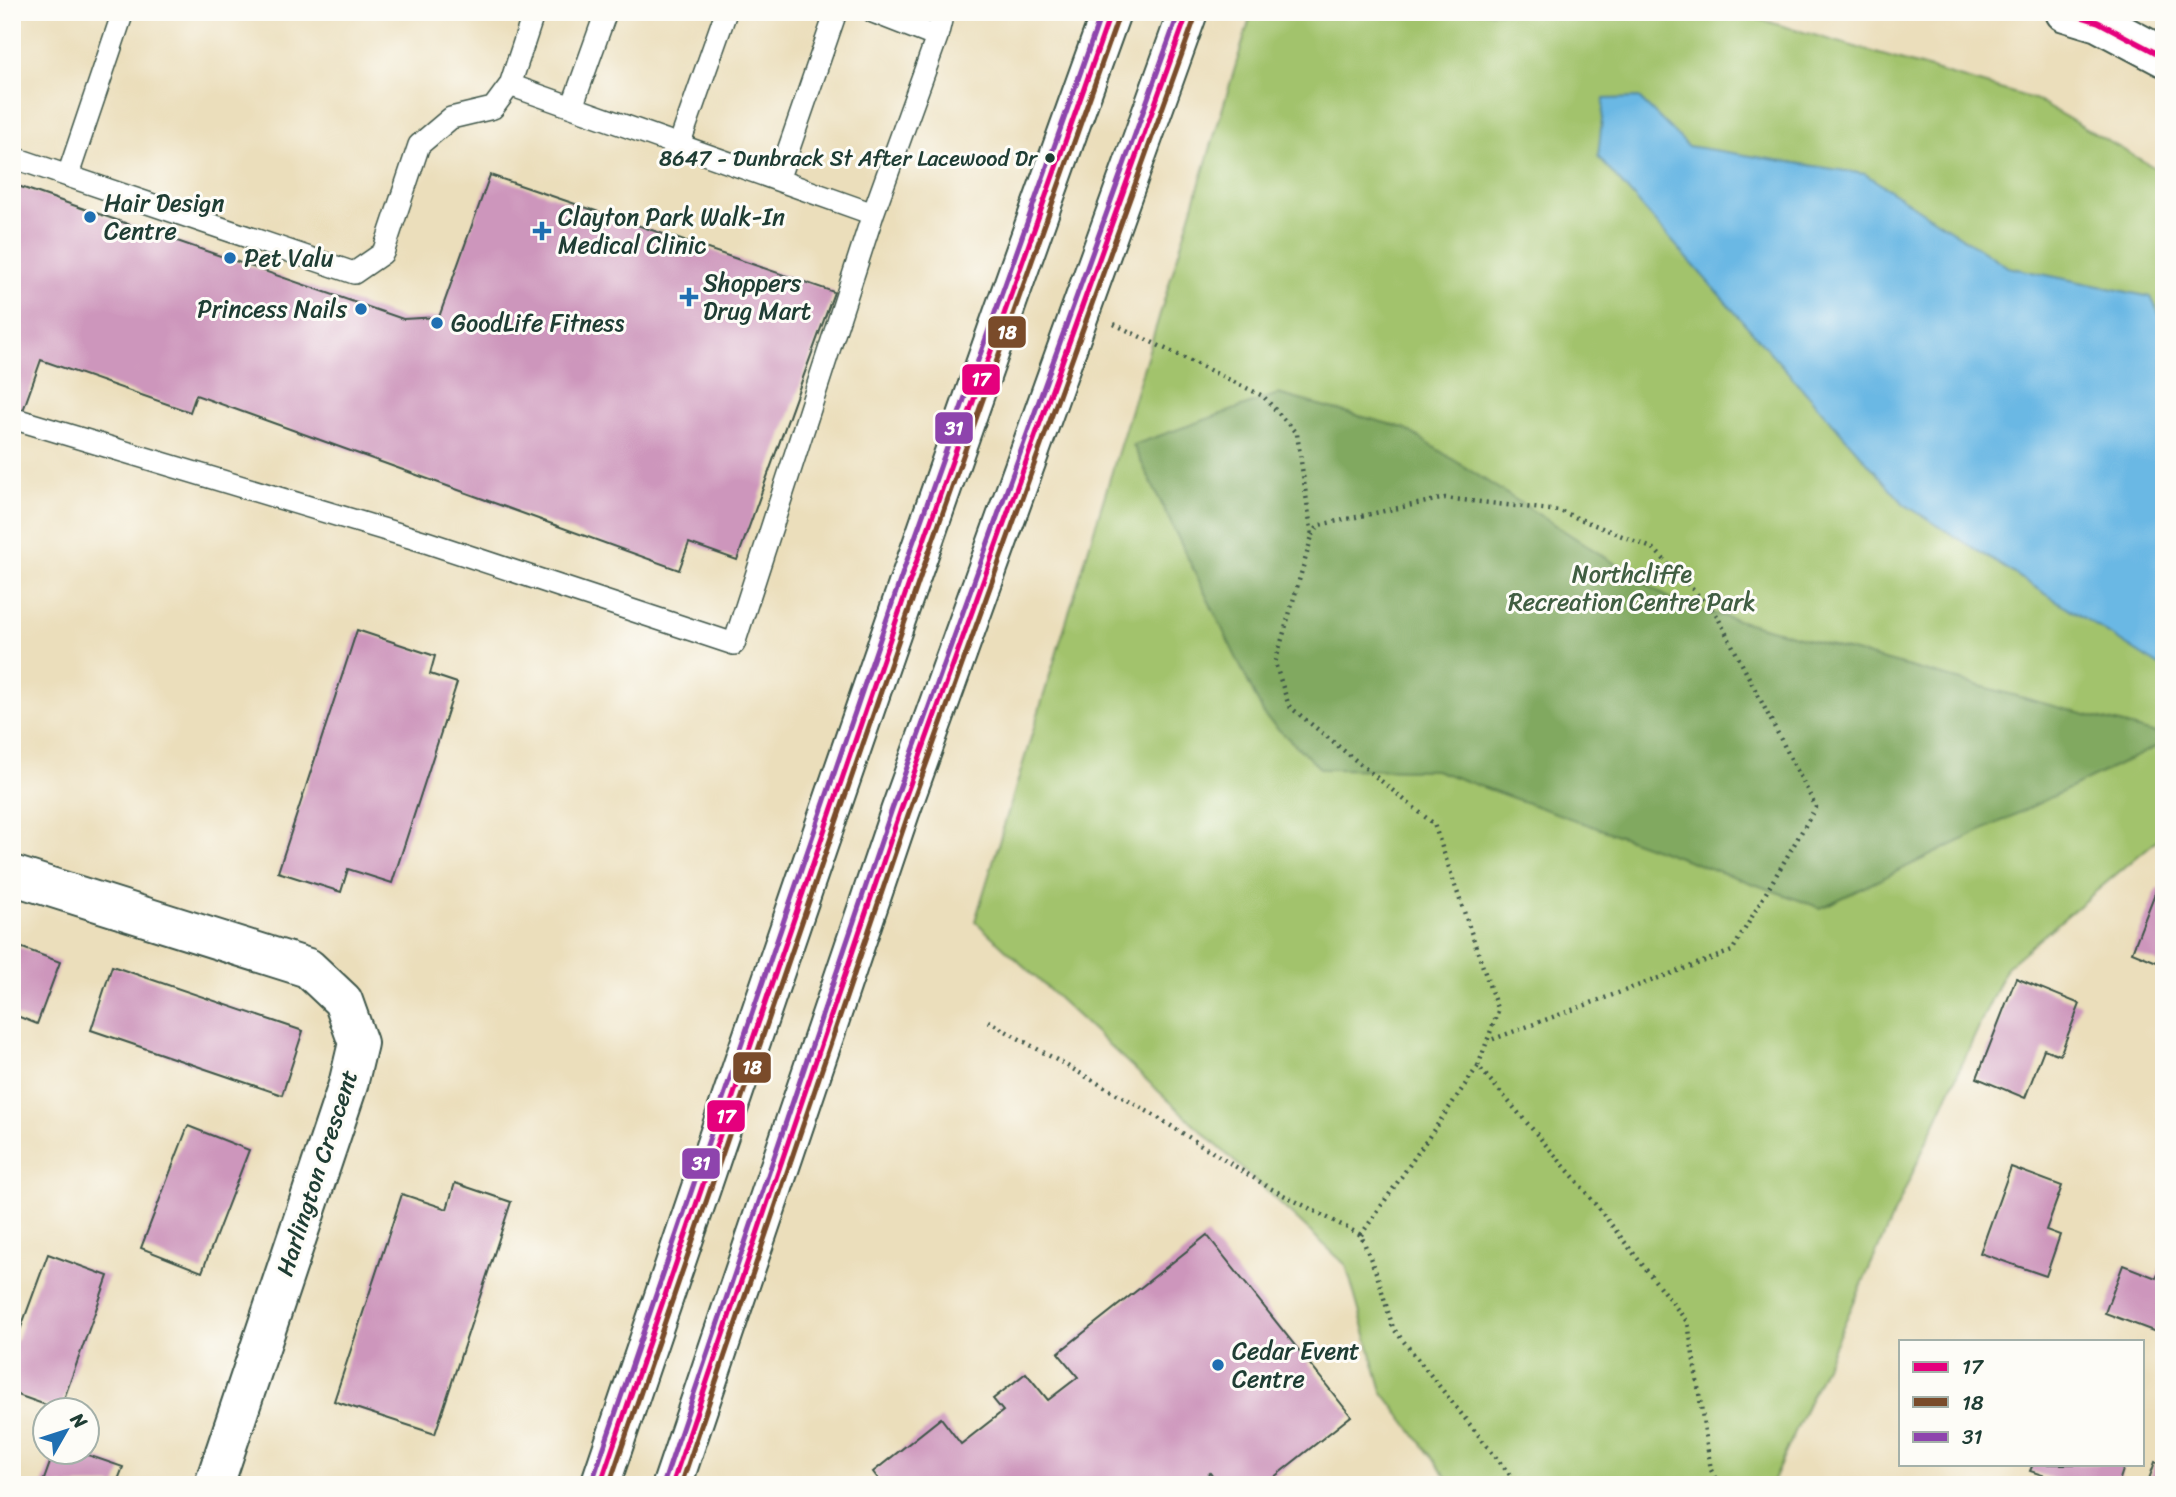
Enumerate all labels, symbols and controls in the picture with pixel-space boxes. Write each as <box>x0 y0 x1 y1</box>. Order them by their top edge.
place label: 8647 - Dunbrack St After Lacewood Dr <box>659 139 1039 178</box>
marker: 8647 - Dunbrack St After Lacewood Dr <box>1043 151 1057 165</box>
place label: Hair Design Centre <box>104 182 224 252</box>
place label: Clayton Park Walk-In Medical Clinic <box>558 196 785 266</box>
marker: Hair Design Centre <box>82 209 98 225</box>
marker: Clayton Park Walk-In Medical Clinic <box>532 221 552 241</box>
place label: Pet Valu <box>244 237 334 279</box>
marker: Pet Valu <box>222 250 238 266</box>
place label: Shoppers Drug Mart <box>703 262 811 332</box>
place label: Princess Nails <box>197 288 348 330</box>
marker: Shoppers Drug Mart <box>681 289 697 305</box>
marker: Princess Nails <box>353 301 369 317</box>
place label: GoodLife Fitness <box>451 302 625 344</box>
marker: GoodLife Fitness <box>429 315 445 331</box>
line badge: 18 <box>987 315 1027 349</box>
text: 18 <box>997 316 1017 349</box>
line badge: 17 <box>961 363 1001 396</box>
text: 17 <box>971 363 993 396</box>
line badge: 31 <box>934 411 974 445</box>
text: 31 <box>944 412 963 445</box>
park label: Northcliffe Recreation Centre Park <box>1508 553 1756 623</box>
line badge: 18 <box>732 1051 772 1084</box>
text: 18 <box>742 1051 762 1084</box>
street label: Harlington Crescent <box>264 1064 370 1282</box>
line badge: 17 <box>706 1099 746 1133</box>
text: 17 <box>716 1100 738 1133</box>
line badge: 31 <box>681 1147 721 1180</box>
text: 31 <box>691 1147 710 1180</box>
place label: Cedar Event Centre <box>1232 1330 1360 1400</box>
legend <box>1899 1340 2144 1466</box>
text: 17 <box>1962 1348 1985 1386</box>
marker: Cedar Event Centre <box>1210 1357 1226 1373</box>
text: 18 <box>1962 1384 1984 1422</box>
north arrow <box>32 1396 102 1466</box>
text: N <box>61 1404 96 1437</box>
text: 31 <box>1962 1418 1983 1456</box>

